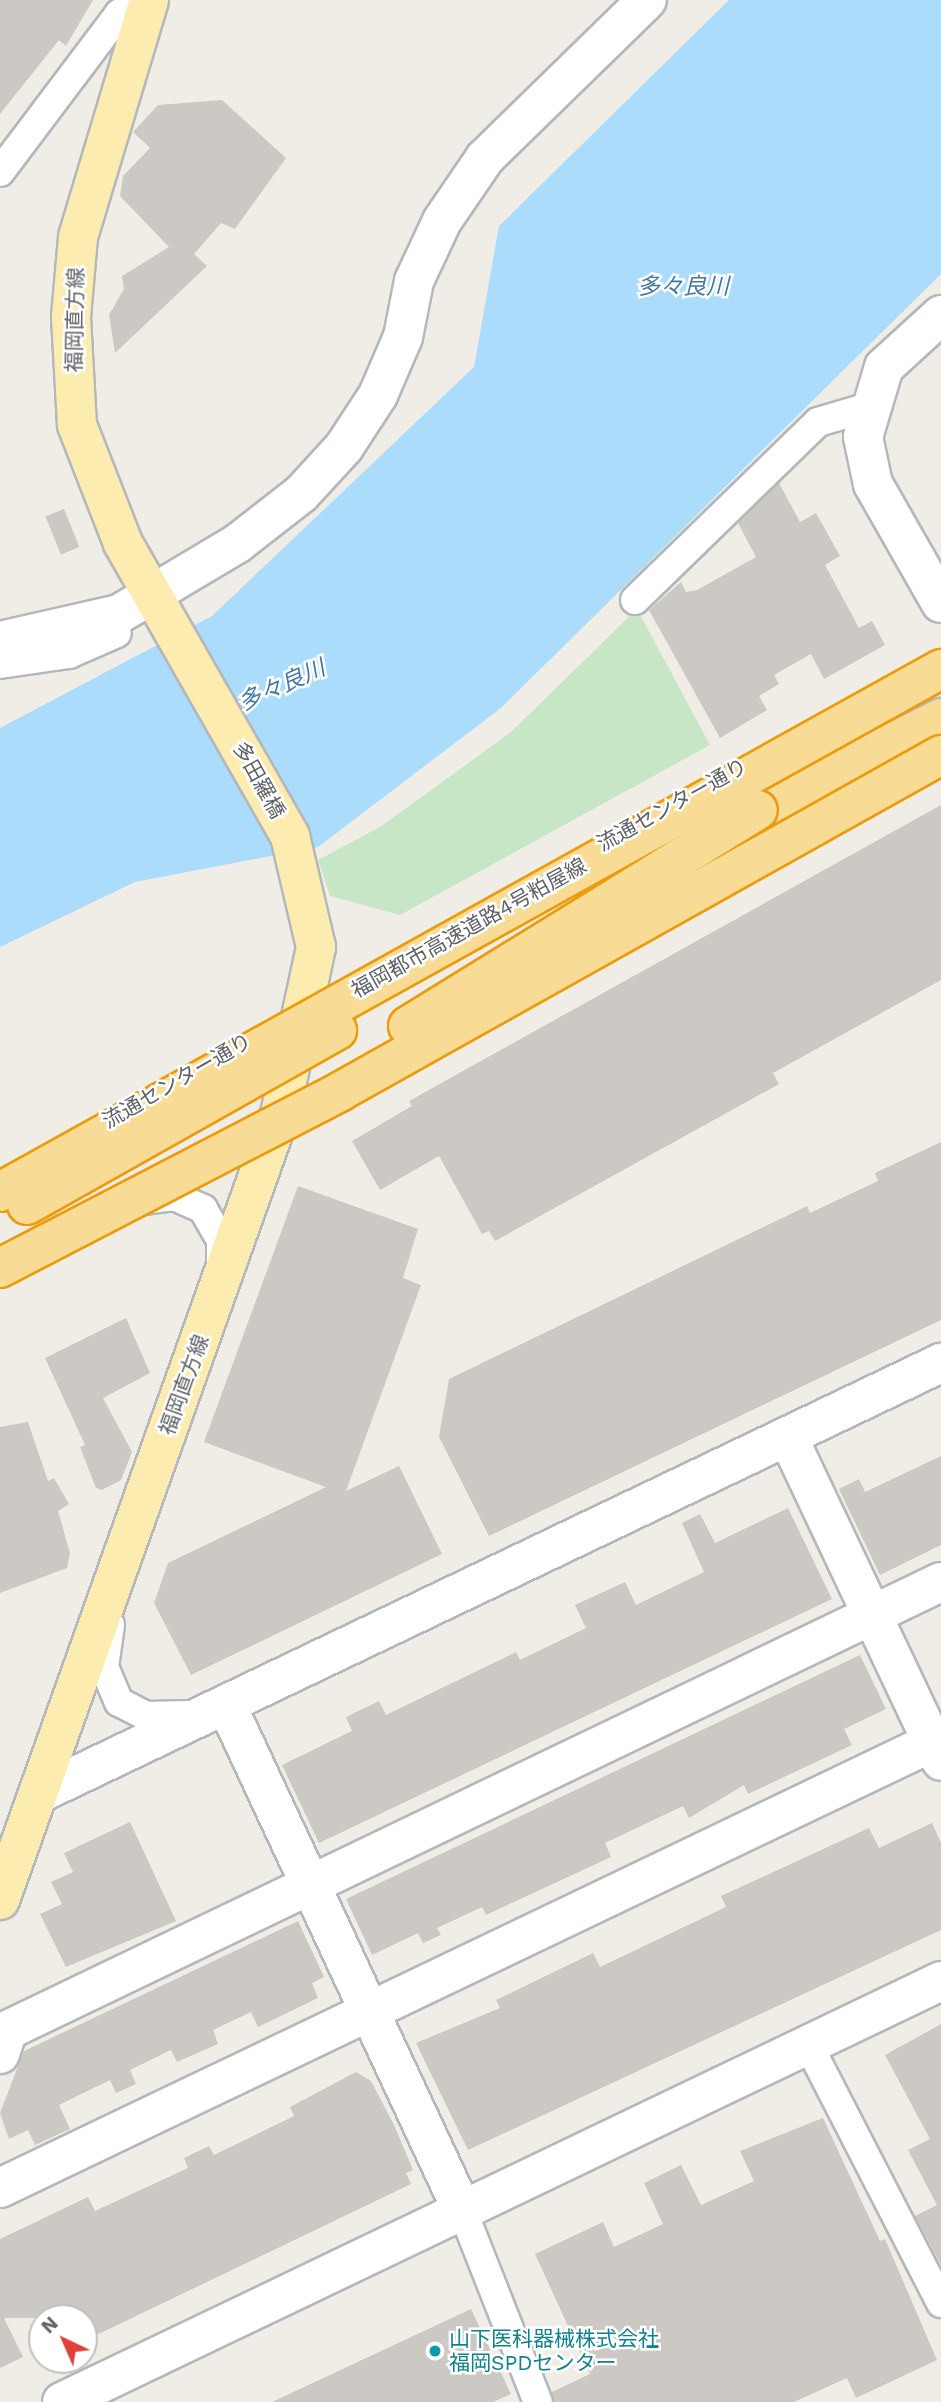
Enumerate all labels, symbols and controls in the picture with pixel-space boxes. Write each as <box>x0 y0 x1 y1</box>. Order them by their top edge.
street label: 福岡直方線 <box>61 267 89 373</box>
water label: 多々良川 <box>637 273 729 301</box>
water label: 多々良川 <box>234 655 330 717</box>
street label: 多田羅橋 <box>228 737 290 823</box>
street label: 流通センター通り <box>592 753 752 857</box>
street label: 福岡都市高速道路4号粕屋線 <box>347 853 591 1003</box>
street label: 流通センター通り <box>98 1028 256 1134</box>
street label: 福岡直方線 <box>154 1331 214 1439</box>
north arrow <box>28 2304 98 2374</box>
text: N <box>36 2312 63 2338</box>
place label: 山下医科器械株式会社 福岡SPDセンター <box>449 2326 659 2376</box>
marker: 山下医科器械株式会社 福岡SPDセンター <box>427 2343 443 2359</box>

